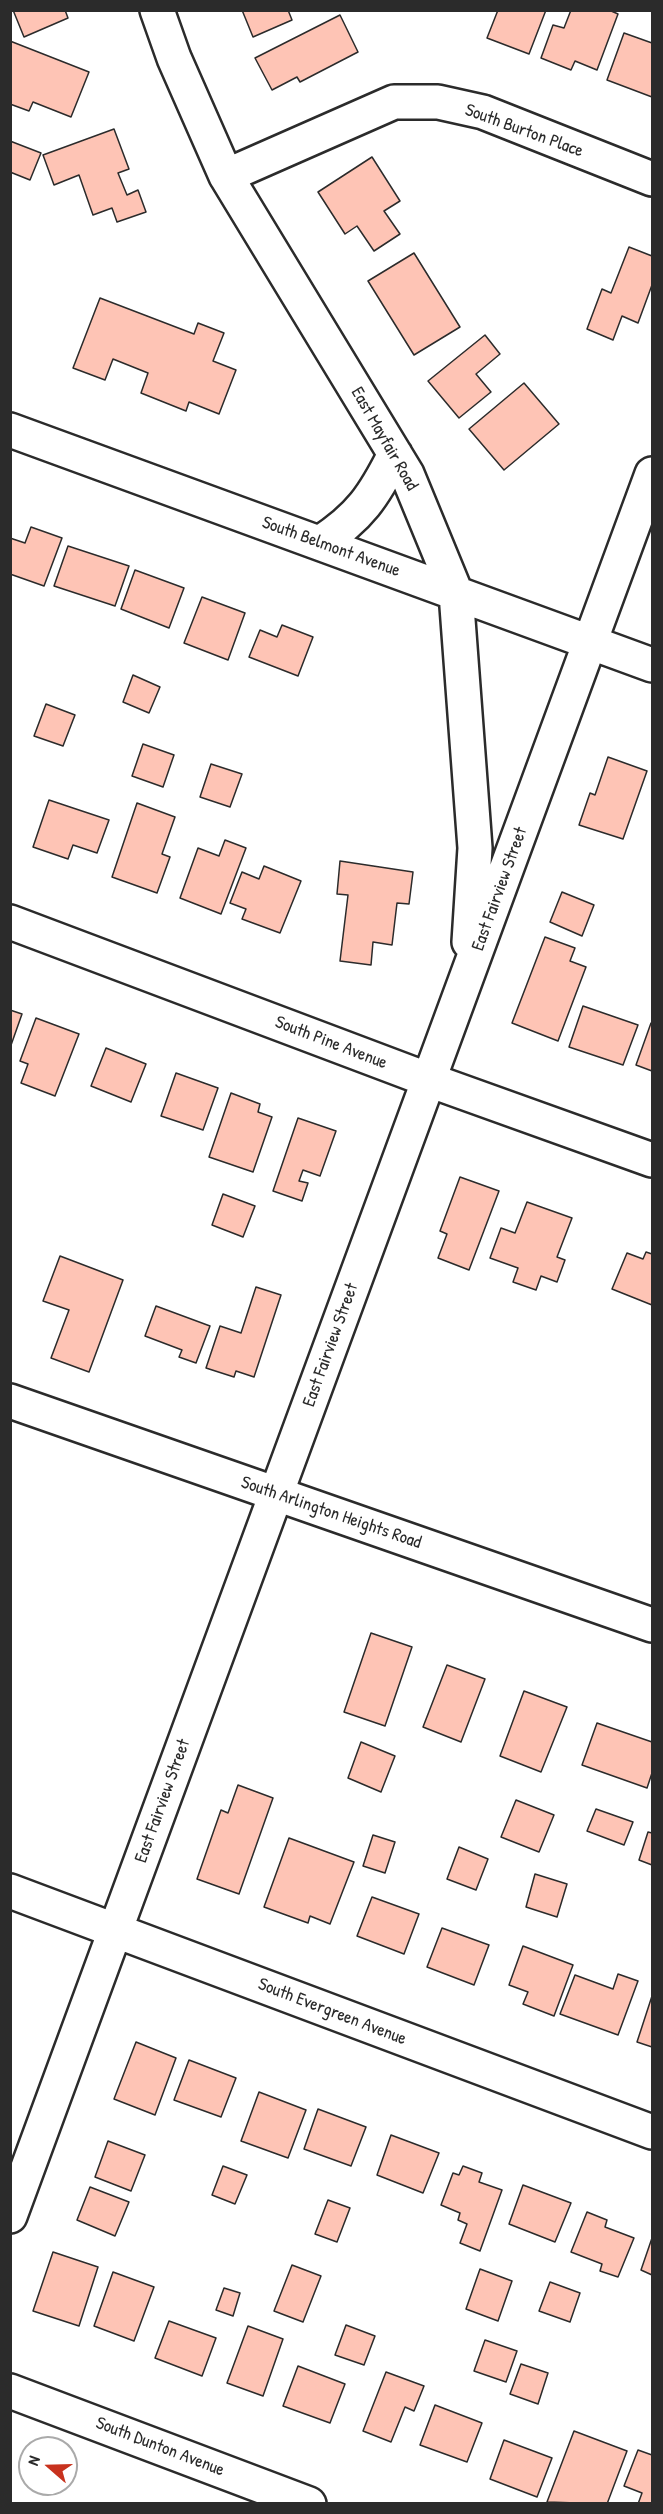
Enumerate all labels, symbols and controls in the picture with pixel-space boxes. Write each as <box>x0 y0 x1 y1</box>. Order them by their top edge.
street label: South Burton Place <box>462 100 586 162</box>
street label: East Mayfair Road <box>346 383 422 495</box>
street label: South Belmont Avenue <box>259 512 403 582</box>
street label: East Fairview Street <box>468 824 532 954</box>
street label: South Pine Avenue <box>272 1012 390 1074</box>
street label: East Fairview Street <box>299 1280 363 1410</box>
street label: South Arlington Heights Road <box>238 1472 424 1554</box>
street label: East Fairview Street <box>131 1736 195 1866</box>
street label: South Evergreen Avenue <box>255 1974 409 2050</box>
street label: South Dunton Avenue <box>93 2413 227 2481</box>
north arrow <box>18 2436 78 2496</box>
text: N <box>21 2453 45 2468</box>

